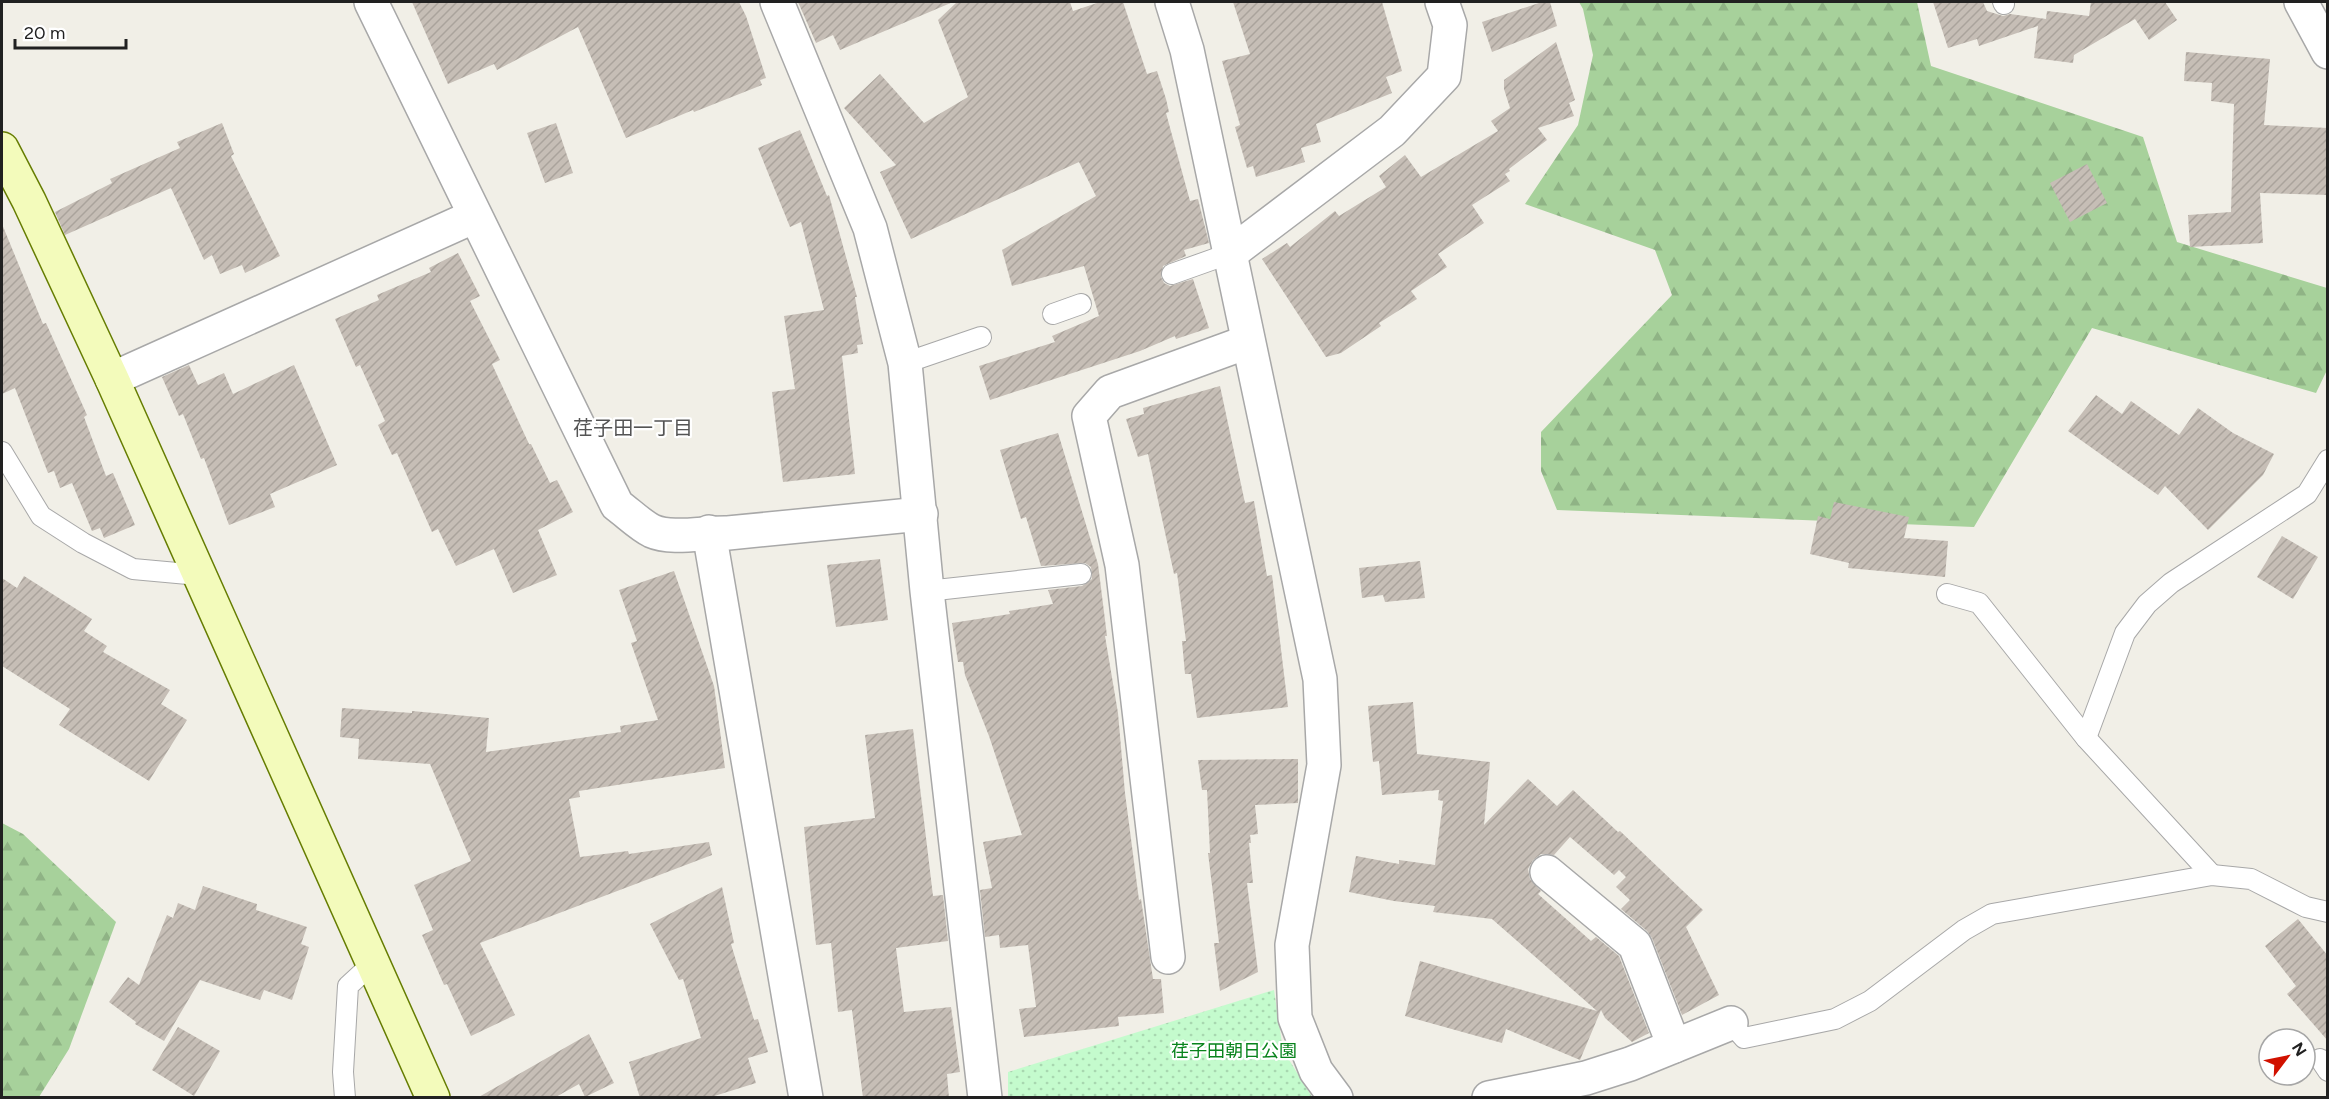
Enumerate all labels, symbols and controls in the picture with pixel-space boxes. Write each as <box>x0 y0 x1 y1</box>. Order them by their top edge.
scale bar <box>15 12 126 50</box>
text: 20 m <box>24 22 65 44</box>
district label: 荏子田一丁目 <box>573 416 693 440</box>
north arrow <box>2257 1027 2317 1087</box>
text: N <box>2288 1039 2311 1060</box>
park label: 荏子田朝日公園 <box>1171 1040 1297 1062</box>

